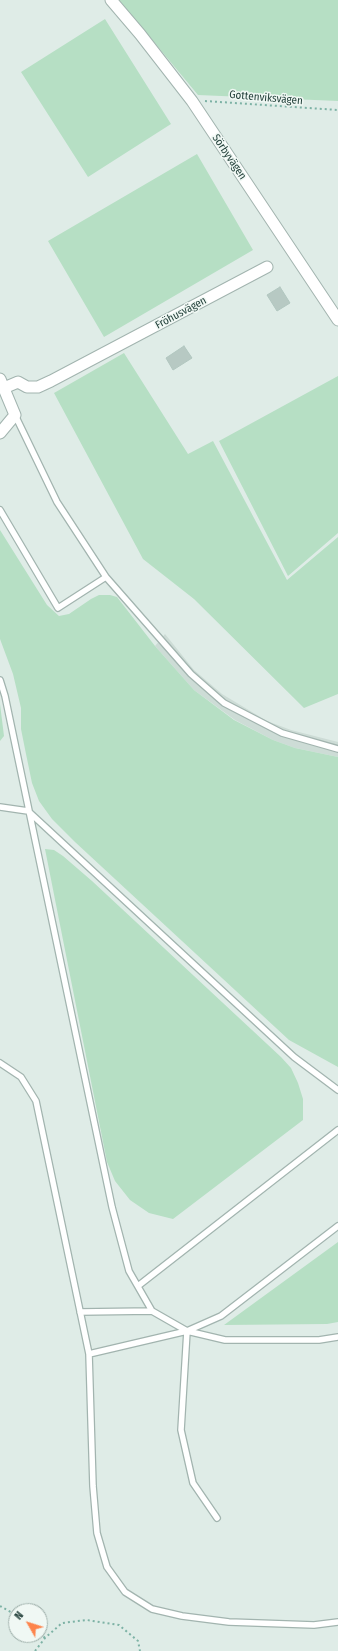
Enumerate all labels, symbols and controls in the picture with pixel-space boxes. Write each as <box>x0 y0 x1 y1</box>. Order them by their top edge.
street label: Gottenviksvägen <box>229 88 303 108</box>
street label: Sörbyvägen <box>209 132 249 182</box>
street label: Fröhusvägen <box>153 294 209 332</box>
north arrow <box>8 1603 48 1643</box>
text: N <box>12 1609 26 1622</box>

